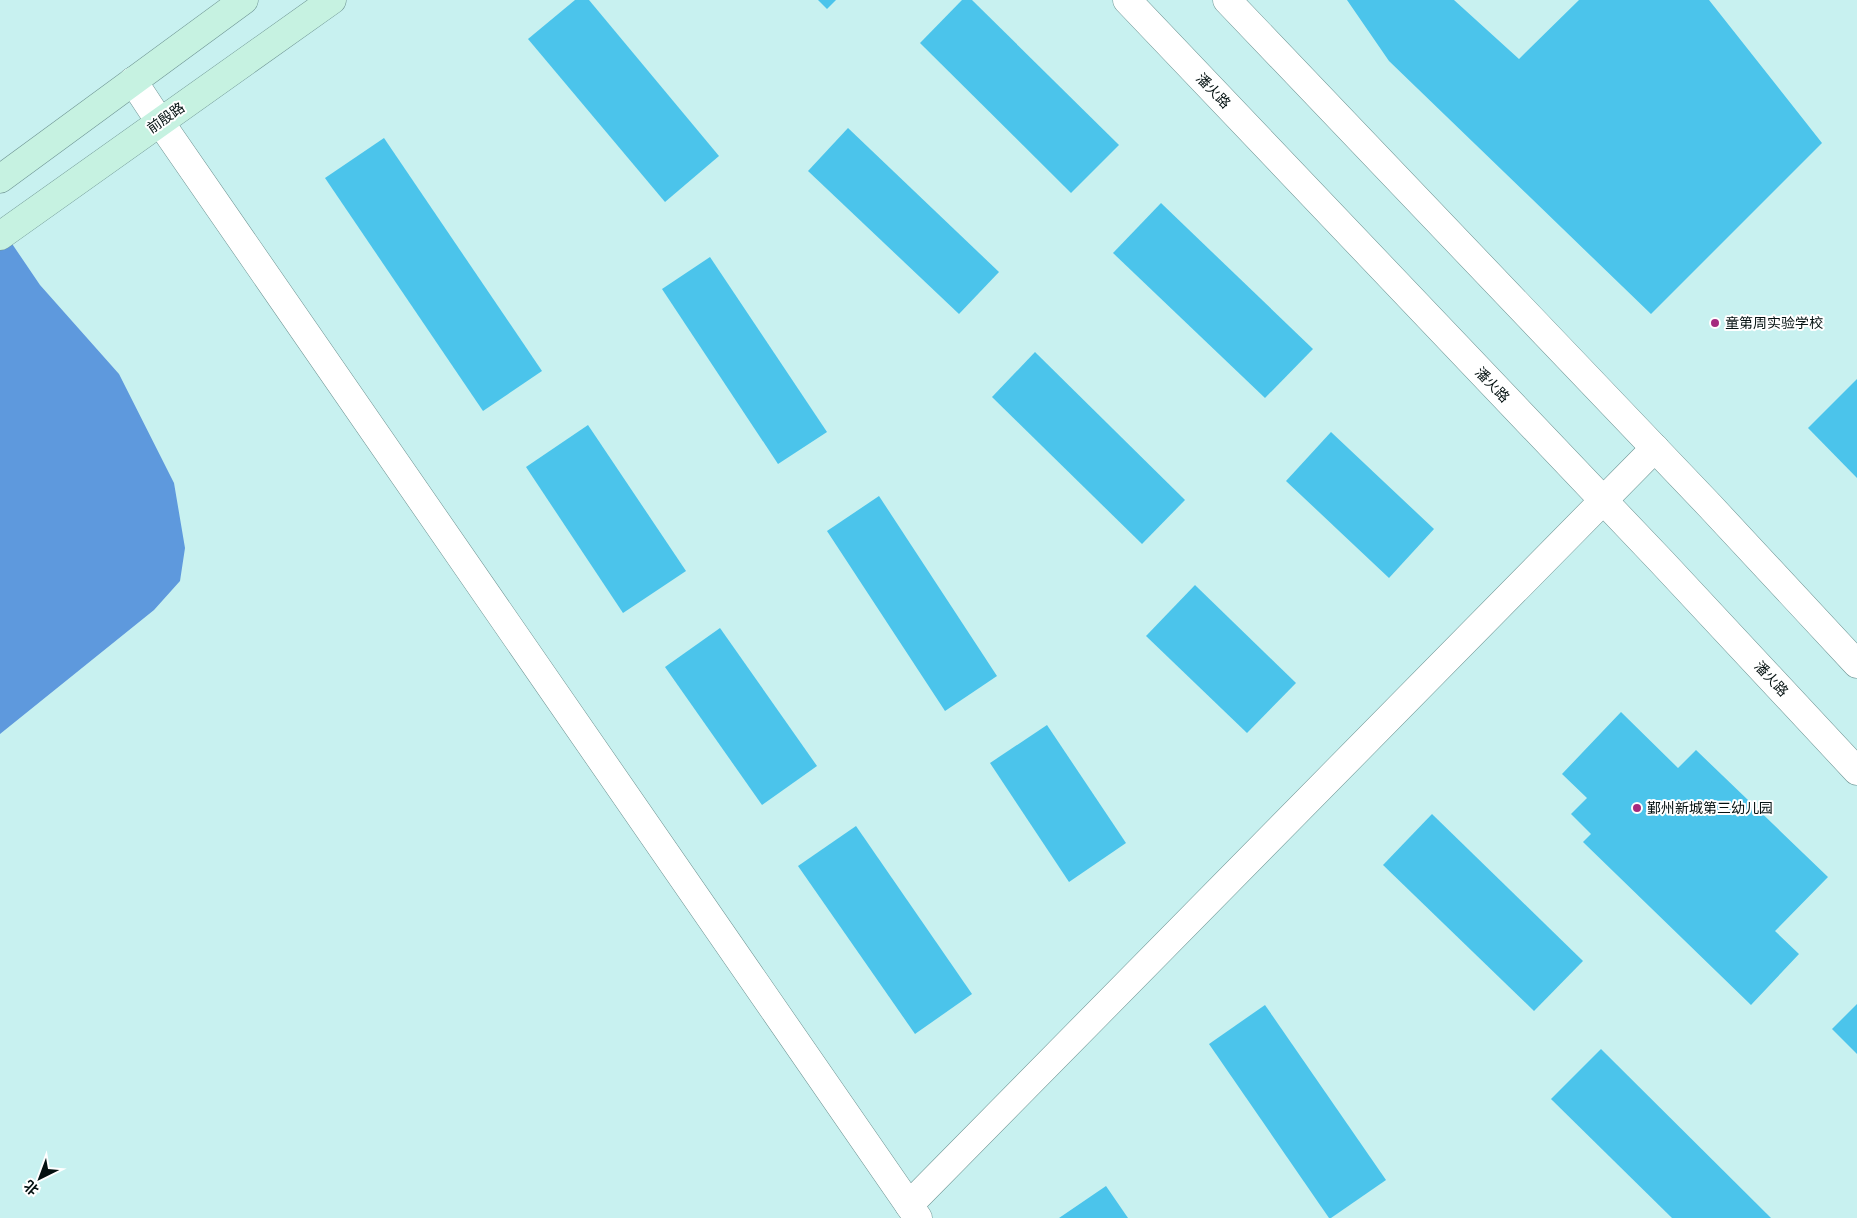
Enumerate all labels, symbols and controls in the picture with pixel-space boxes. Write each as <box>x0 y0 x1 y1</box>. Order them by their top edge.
street label: 潘火路 <box>1192 70 1234 112</box>
street label: 前殷路 <box>144 99 188 137</box>
place label: 童第周实验学校 <box>1725 315 1823 332</box>
marker: 童第周实验学校 <box>1709 317 1721 329</box>
street label: 潘火路 <box>1471 364 1513 406</box>
street label: 潘火路 <box>1750 658 1792 700</box>
place label: 鄞州新城第三幼儿园 <box>1647 800 1773 817</box>
marker: 鄞州新城第三幼儿园 <box>1631 802 1643 814</box>
north arrow <box>15 1153 65 1203</box>
text: 北 <box>21 1176 43 1198</box>

